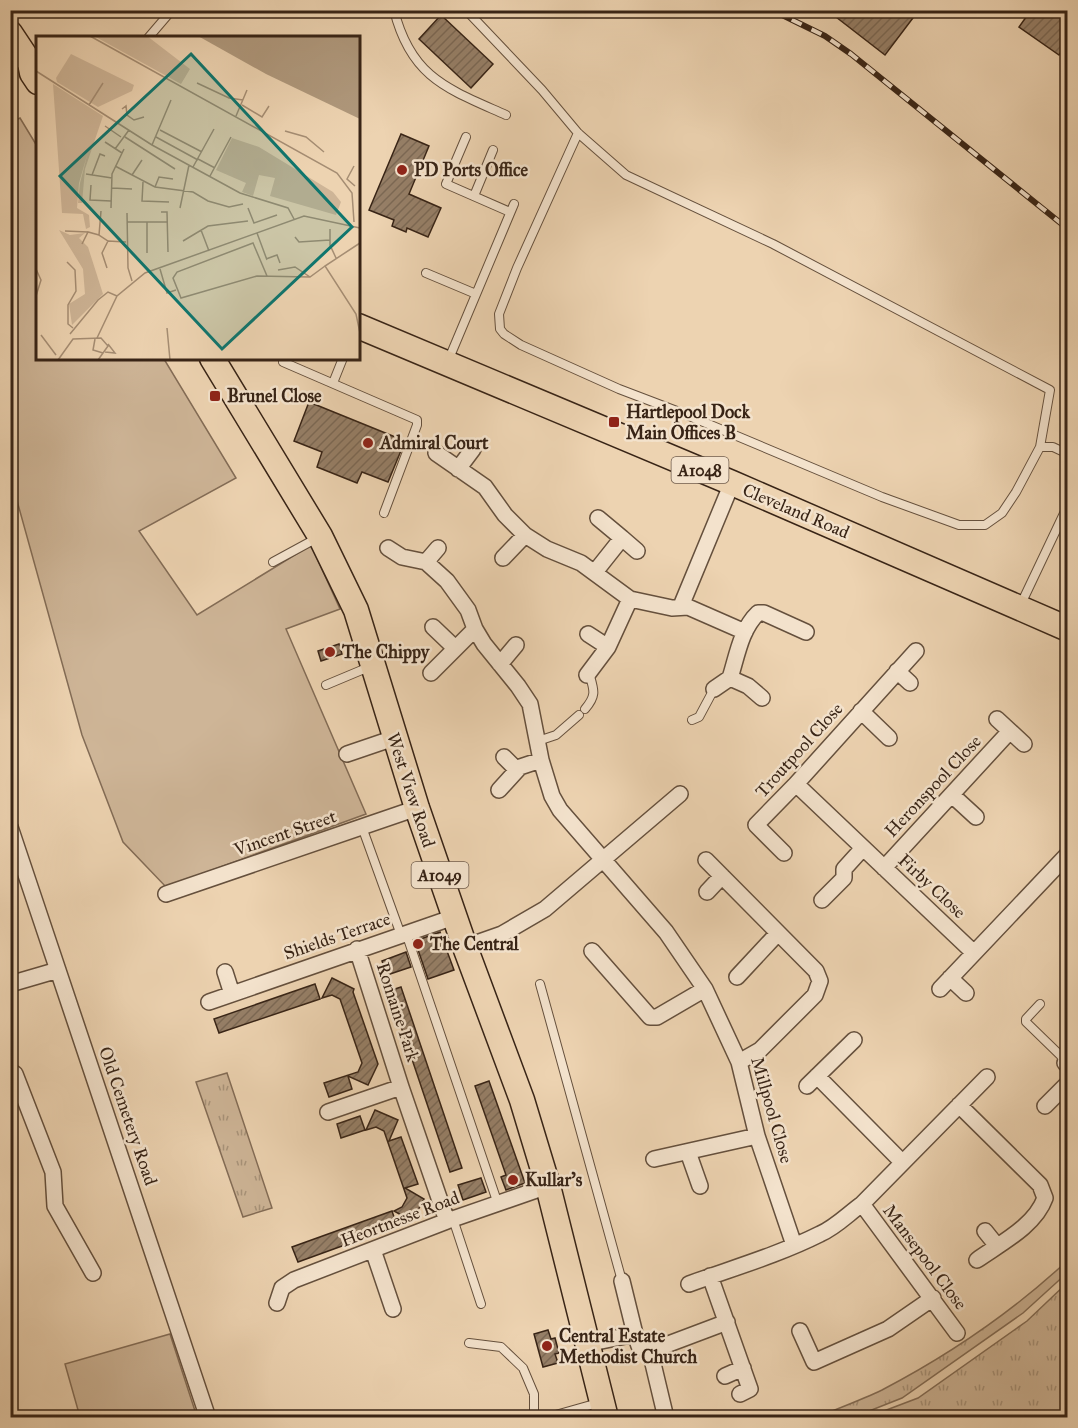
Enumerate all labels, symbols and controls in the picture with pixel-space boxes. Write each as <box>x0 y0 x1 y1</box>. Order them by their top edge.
inset map <box>36 36 360 360</box>
place label: PD Ports Office <box>414 159 529 181</box>
marker: PD Ports Office <box>395 163 409 177</box>
place label: Brunel Close <box>227 385 322 407</box>
marker: Brunel Close <box>208 389 222 403</box>
place label: Hartlepool Dock Main Offices B <box>626 401 751 444</box>
marker: Hartlepool Dock Main Offices B <box>607 415 621 429</box>
place label: Admiral Court <box>379 432 489 454</box>
marker: Admiral Court <box>361 436 375 450</box>
road number: A1048 <box>672 457 728 483</box>
street label: Cleveland Road <box>739 479 853 543</box>
place label: The Chippy <box>341 641 431 664</box>
marker: The Chippy <box>323 645 337 659</box>
street label: Troutpool Close <box>751 698 847 802</box>
street label: West View Road <box>382 730 440 850</box>
street label: Heronspool Close <box>880 730 986 842</box>
street label: Vincent Street <box>230 805 340 861</box>
street label: Firby Close <box>894 849 970 923</box>
road number: A1049 <box>412 862 468 888</box>
street label: Shields Terrace <box>281 907 393 965</box>
place label: The Central <box>429 933 520 955</box>
marker: The Central <box>411 937 425 951</box>
street label: Romaine Park <box>372 960 425 1065</box>
street label: Old Cemetery Road <box>94 1044 162 1188</box>
street label: Millpool Close <box>746 1054 798 1166</box>
place label: Kullar's <box>525 1169 583 1191</box>
marker: Kullar's <box>506 1173 520 1187</box>
street label: Heortnesse Road <box>338 1186 462 1252</box>
street label: Mansepool Close <box>878 1200 972 1314</box>
place label: Central Estate Methodist Church <box>559 1325 698 1368</box>
marker: Central Estate Methodist Church <box>540 1339 554 1353</box>

